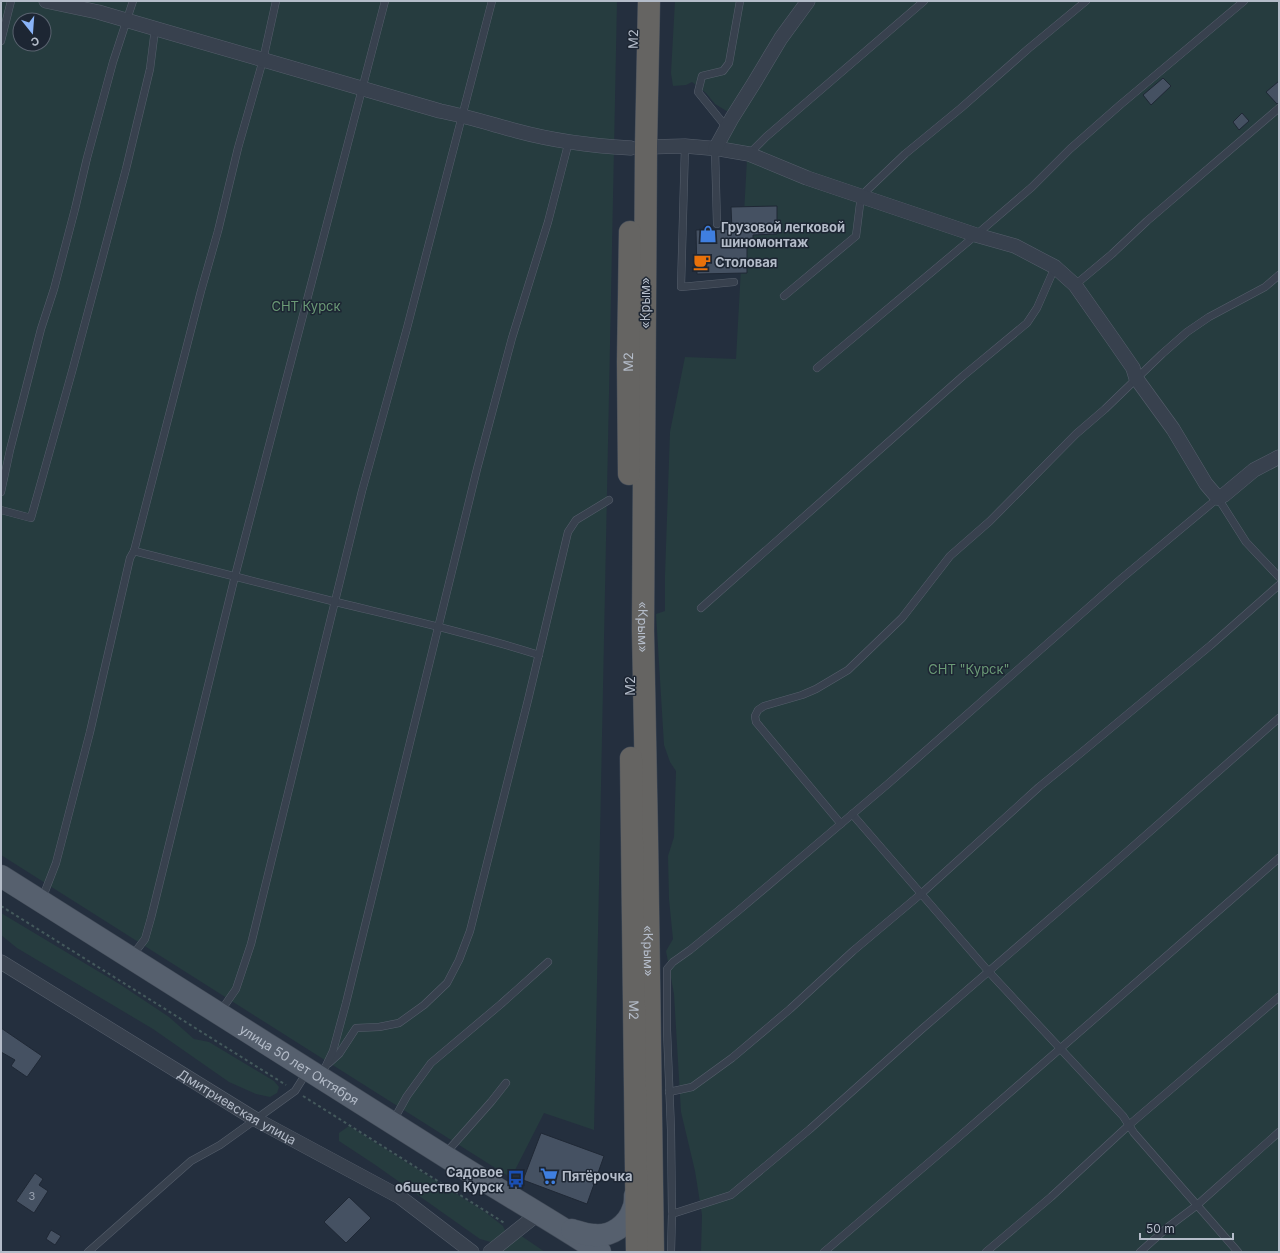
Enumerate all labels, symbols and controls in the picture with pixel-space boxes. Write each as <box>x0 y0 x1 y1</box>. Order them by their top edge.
north arrow <box>12 12 52 52</box>
street label: М2 <box>625 29 641 49</box>
text: С <box>29 34 41 49</box>
place label: Грузовой легковой шиномонтаж <box>721 219 845 250</box>
shop icon: Грузовой легковой шиномонтаж <box>698 224 718 244</box>
cafe icon: Столовая <box>692 252 712 272</box>
place label: Столовая <box>715 254 777 270</box>
street label: «Крым» <box>637 277 653 329</box>
park label: СНТ Курск <box>271 298 341 314</box>
street label: М2 <box>620 352 636 372</box>
street label: «Крым» <box>635 601 651 653</box>
park label: СНТ "Курск" <box>928 661 1010 677</box>
street label: М2 <box>622 676 638 696</box>
street label: «Крым» <box>640 925 657 977</box>
street label: М2 <box>626 1000 642 1020</box>
street label: улица 50 лет Октября <box>237 1021 362 1108</box>
street label: Дмитриевская улица <box>175 1065 299 1148</box>
place label: Садовое общество Курск <box>395 1164 503 1195</box>
supermarket icon: Пятёрочка <box>539 1166 559 1186</box>
place label: Пятёрочка <box>562 1168 633 1184</box>
bus stop icon: Садовое общество Курск <box>506 1169 526 1189</box>
house number: 3 <box>29 1189 36 1203</box>
scale bar <box>1140 1215 1233 1241</box>
text: 50 m <box>1146 1221 1175 1236</box>

